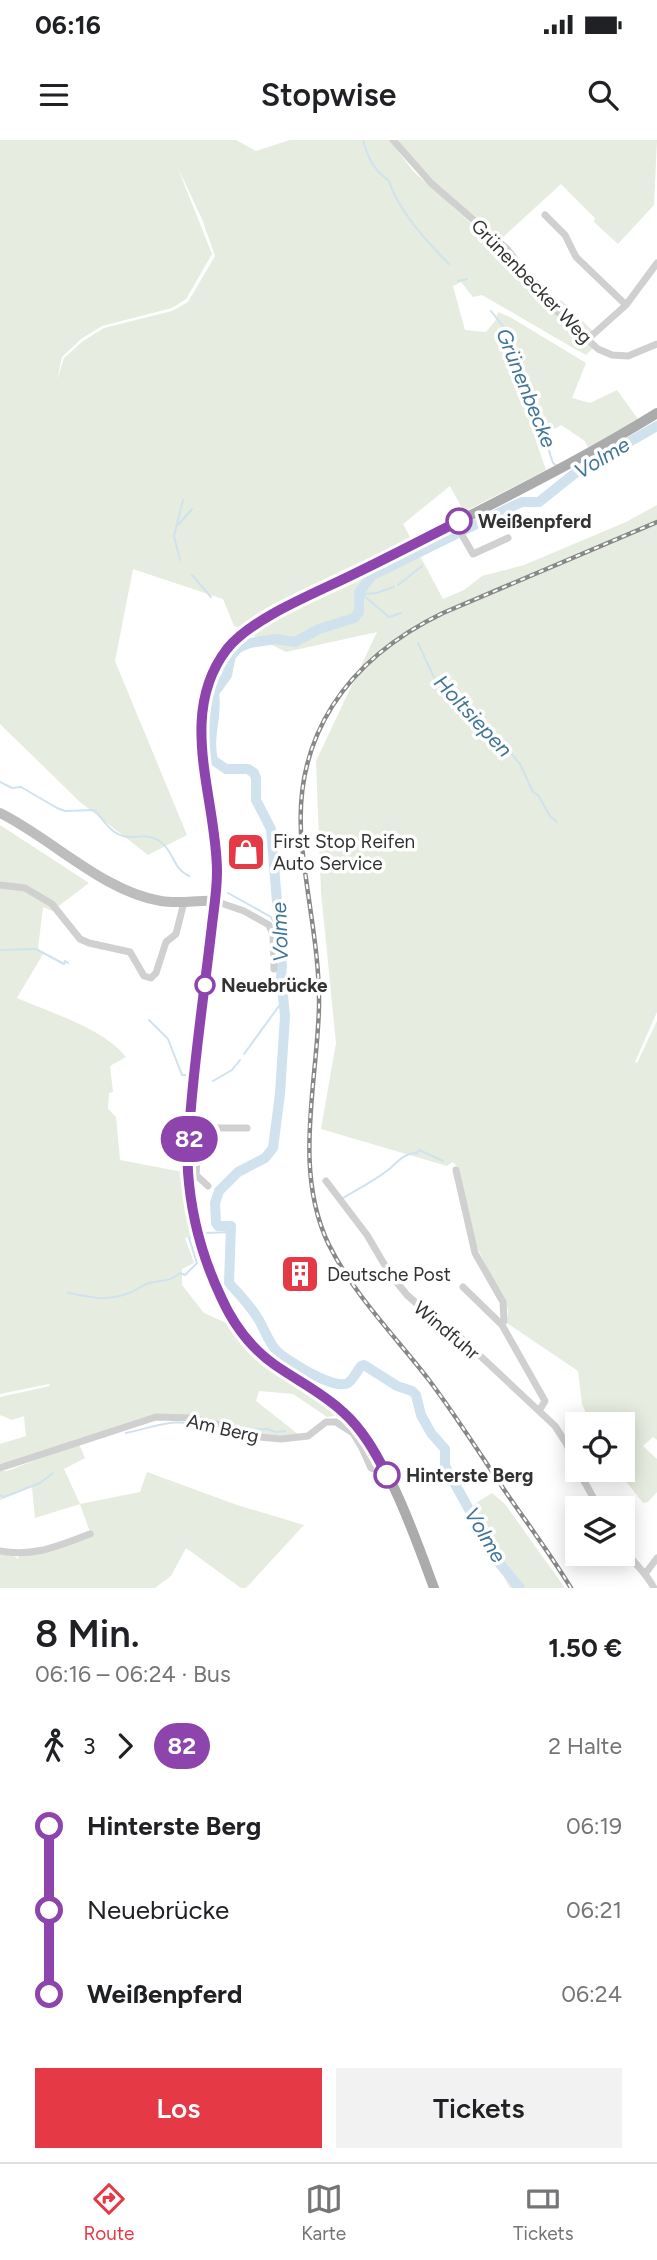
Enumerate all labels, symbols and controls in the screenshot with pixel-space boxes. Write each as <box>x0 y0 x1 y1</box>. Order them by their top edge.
text: 06:16 <box>35 9 101 41</box>
icon: menu <box>35 76 73 114</box>
text: Stopwise <box>261 76 396 114</box>
icon: search <box>584 76 622 114</box>
street label: Grünenbecker Weg <box>466 214 597 348</box>
water label: Grünenbecke <box>491 325 562 452</box>
water label: Volme <box>570 431 634 484</box>
marker: Weißenpferd <box>446 508 472 534</box>
place label: Weißenpferd <box>478 510 592 533</box>
water label: Holtsiepen <box>429 670 518 762</box>
place label: First Stop Reifen Auto Service <box>273 830 415 875</box>
shop icon: First Stop Reifen Auto Service <box>225 831 267 873</box>
water label: Volme <box>266 901 293 962</box>
place label: Neuebrücke <box>221 974 328 997</box>
marker: Neuebrücke <box>195 975 215 995</box>
line badge: 82 <box>158 1116 220 1162</box>
text: 82 <box>175 1124 203 1153</box>
building icon: Deutsche Post <box>279 1253 321 1295</box>
place label: Deutsche Post <box>327 1263 451 1286</box>
street label: Windfuhr <box>409 1296 485 1365</box>
street label: Am Berg <box>185 1409 261 1448</box>
map controls <box>565 1412 635 1566</box>
button: locate <box>565 1412 635 1482</box>
marker: Hinterste Berg <box>374 1462 400 1488</box>
place label: Hinterste Berg <box>406 1464 533 1487</box>
button: layers <box>565 1496 635 1566</box>
water label: Volme <box>459 1503 512 1567</box>
text: 8 Min. <box>35 1611 140 1657</box>
text: 1.50 € <box>548 1632 622 1664</box>
text: 06:16 – 06:24 · Bus <box>35 1660 231 1688</box>
icon: walk <box>35 1727 73 1765</box>
icon: forward <box>106 1727 144 1765</box>
text: 82 <box>168 1731 196 1760</box>
text: 3 <box>83 1732 96 1760</box>
text: 2 Halte <box>548 1732 622 1760</box>
text: Hinterste Berg <box>87 1810 261 1842</box>
text: 06:19 <box>566 1812 622 1840</box>
text: Neuebrücke <box>87 1894 229 1926</box>
text: 06:21 <box>566 1896 622 1924</box>
text: Weißenpferd <box>87 1978 242 2010</box>
text: 06:24 <box>561 1980 622 2008</box>
button: Los <box>35 2068 322 2148</box>
button: Tickets <box>336 2068 622 2148</box>
tab: Route <box>83 2180 134 2245</box>
tab: Karte <box>301 2180 346 2245</box>
tab: Tickets <box>513 2180 574 2245</box>

